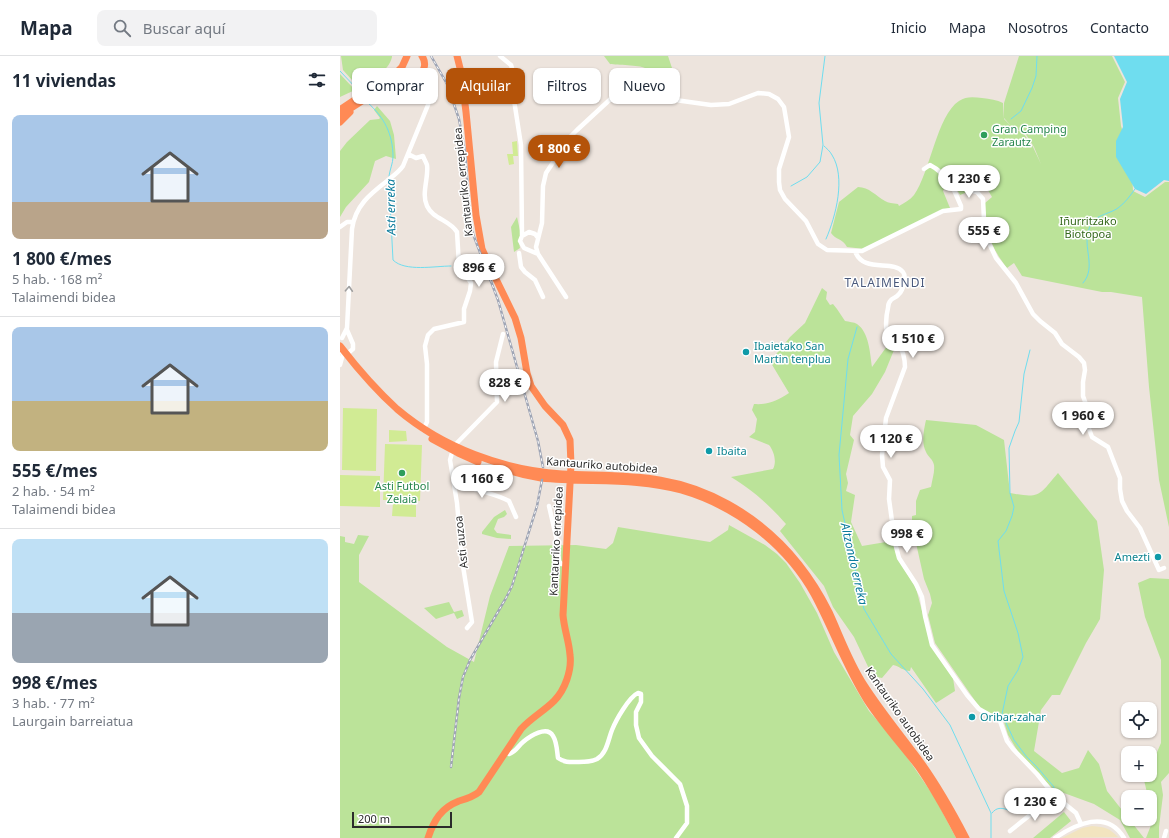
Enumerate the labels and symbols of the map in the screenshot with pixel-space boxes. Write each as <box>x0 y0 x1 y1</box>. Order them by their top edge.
place label: Gran Camping Zarautz <box>992 121 1067 149</box>
street label: Kantauriko errepidea <box>449 127 476 237</box>
marker: Gran Camping Zarautz <box>979 130 989 140</box>
pin: 1 800 € <box>522 135 596 169</box>
pin: 1 230 € <box>932 165 1006 199</box>
water label: Asti erreka <box>382 179 400 236</box>
park label: Iñurritzako Biotopoa <box>1059 213 1117 241</box>
pin: 555 € <box>956 217 1012 251</box>
pin: 896 € <box>451 254 507 288</box>
district label: TALAIMENDI <box>844 274 926 291</box>
one-way arrow <box>344 286 353 292</box>
pin: 1 510 € <box>876 325 950 359</box>
place label: Ibaietako San Martin tenplua <box>754 338 831 366</box>
marker: Ibaietako San Martin tenplua <box>741 347 751 357</box>
pin: 828 € <box>477 369 533 403</box>
pin: 1 960 € <box>1046 402 1120 436</box>
pin: 1 120 € <box>854 425 928 459</box>
place label: Ibaita <box>717 443 747 458</box>
marker: Ibaita <box>704 446 714 456</box>
street label: Kantauriko autobidea <box>546 453 658 476</box>
pin: 1 160 € <box>445 465 519 499</box>
marker: Asti Futbol Zelaia <box>397 468 407 478</box>
place label: Asti Futbol Zelaia <box>375 478 429 506</box>
street label: Kantauriko errepidea <box>545 486 566 596</box>
street label: Asti auzoa <box>450 515 471 569</box>
water label: Altzondo erreka <box>837 520 872 607</box>
pin: 998 € <box>879 520 935 554</box>
place label: Amezti <box>1115 549 1150 564</box>
marker: Amezti <box>1153 552 1163 562</box>
street label: Kantauriko autobidea <box>862 664 939 764</box>
place label: Oribar-zahar <box>980 709 1046 724</box>
marker: Oribar-zahar <box>967 712 977 722</box>
pin: 1 230 € <box>998 788 1072 822</box>
scale bar <box>352 810 452 829</box>

